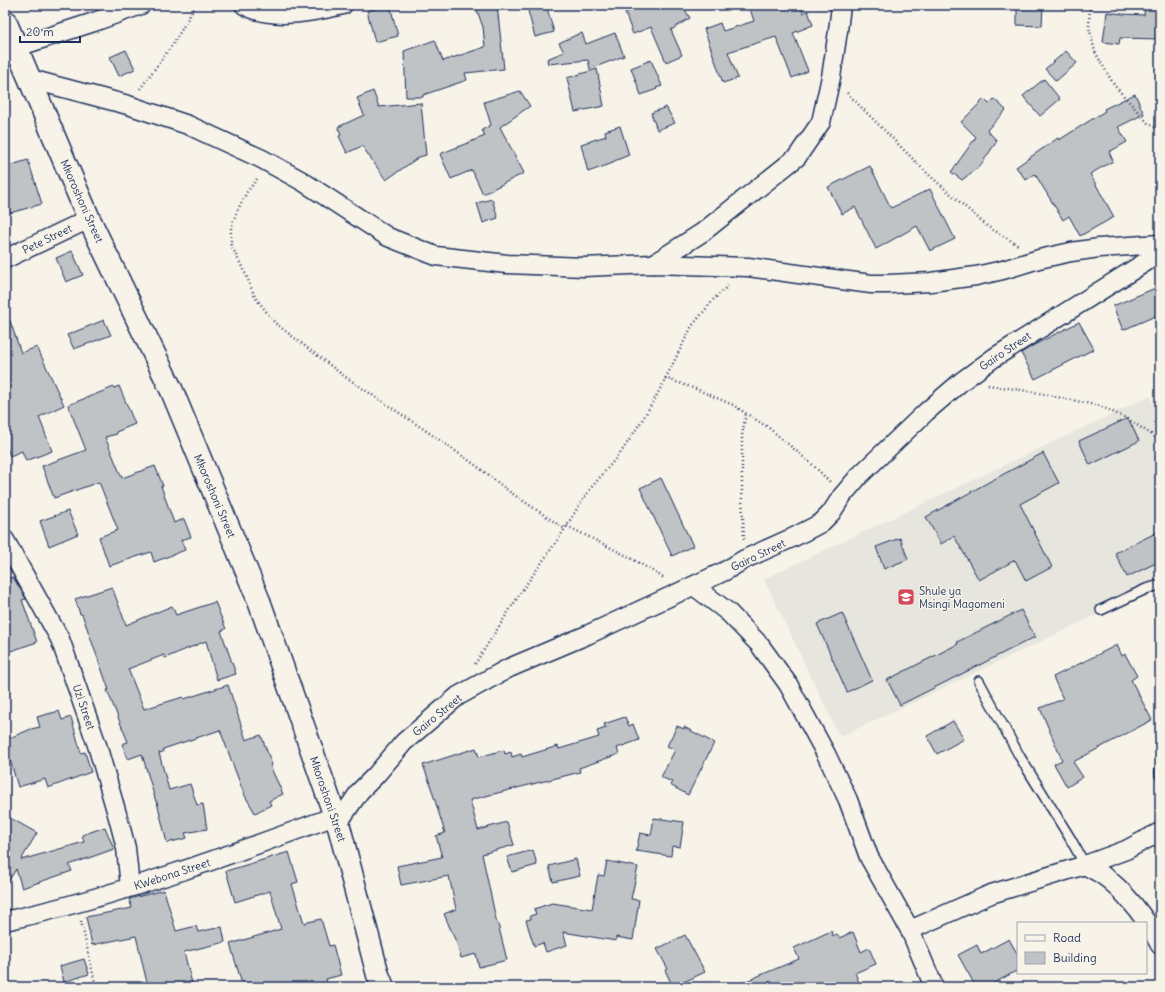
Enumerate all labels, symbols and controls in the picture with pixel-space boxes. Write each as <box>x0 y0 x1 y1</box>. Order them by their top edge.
scale bar <box>20 18 80 44</box>
text: 20 m <box>26 24 54 39</box>
street label: Mkoroshoni Street <box>57 157 107 245</box>
street label: Pete Street <box>20 221 74 257</box>
street label: Gairo Street <box>977 328 1034 373</box>
street label: Mkoroshoni Street <box>191 452 239 540</box>
street label: Gairo Street <box>728 536 788 574</box>
place label: Shule ya Msingi Magomeni <box>919 584 1005 611</box>
school or university icon: Shule ya Msingi Magomeni <box>896 587 916 607</box>
street label: Uzi Street <box>70 682 98 732</box>
street label: Gairo Street <box>410 691 465 739</box>
street label: Mkoroshoni Street <box>307 754 349 844</box>
street label: KWebona Street <box>132 855 212 893</box>
legend <box>1017 922 1147 974</box>
text: Road <box>1053 930 1081 945</box>
text: Building <box>1053 950 1097 965</box>

